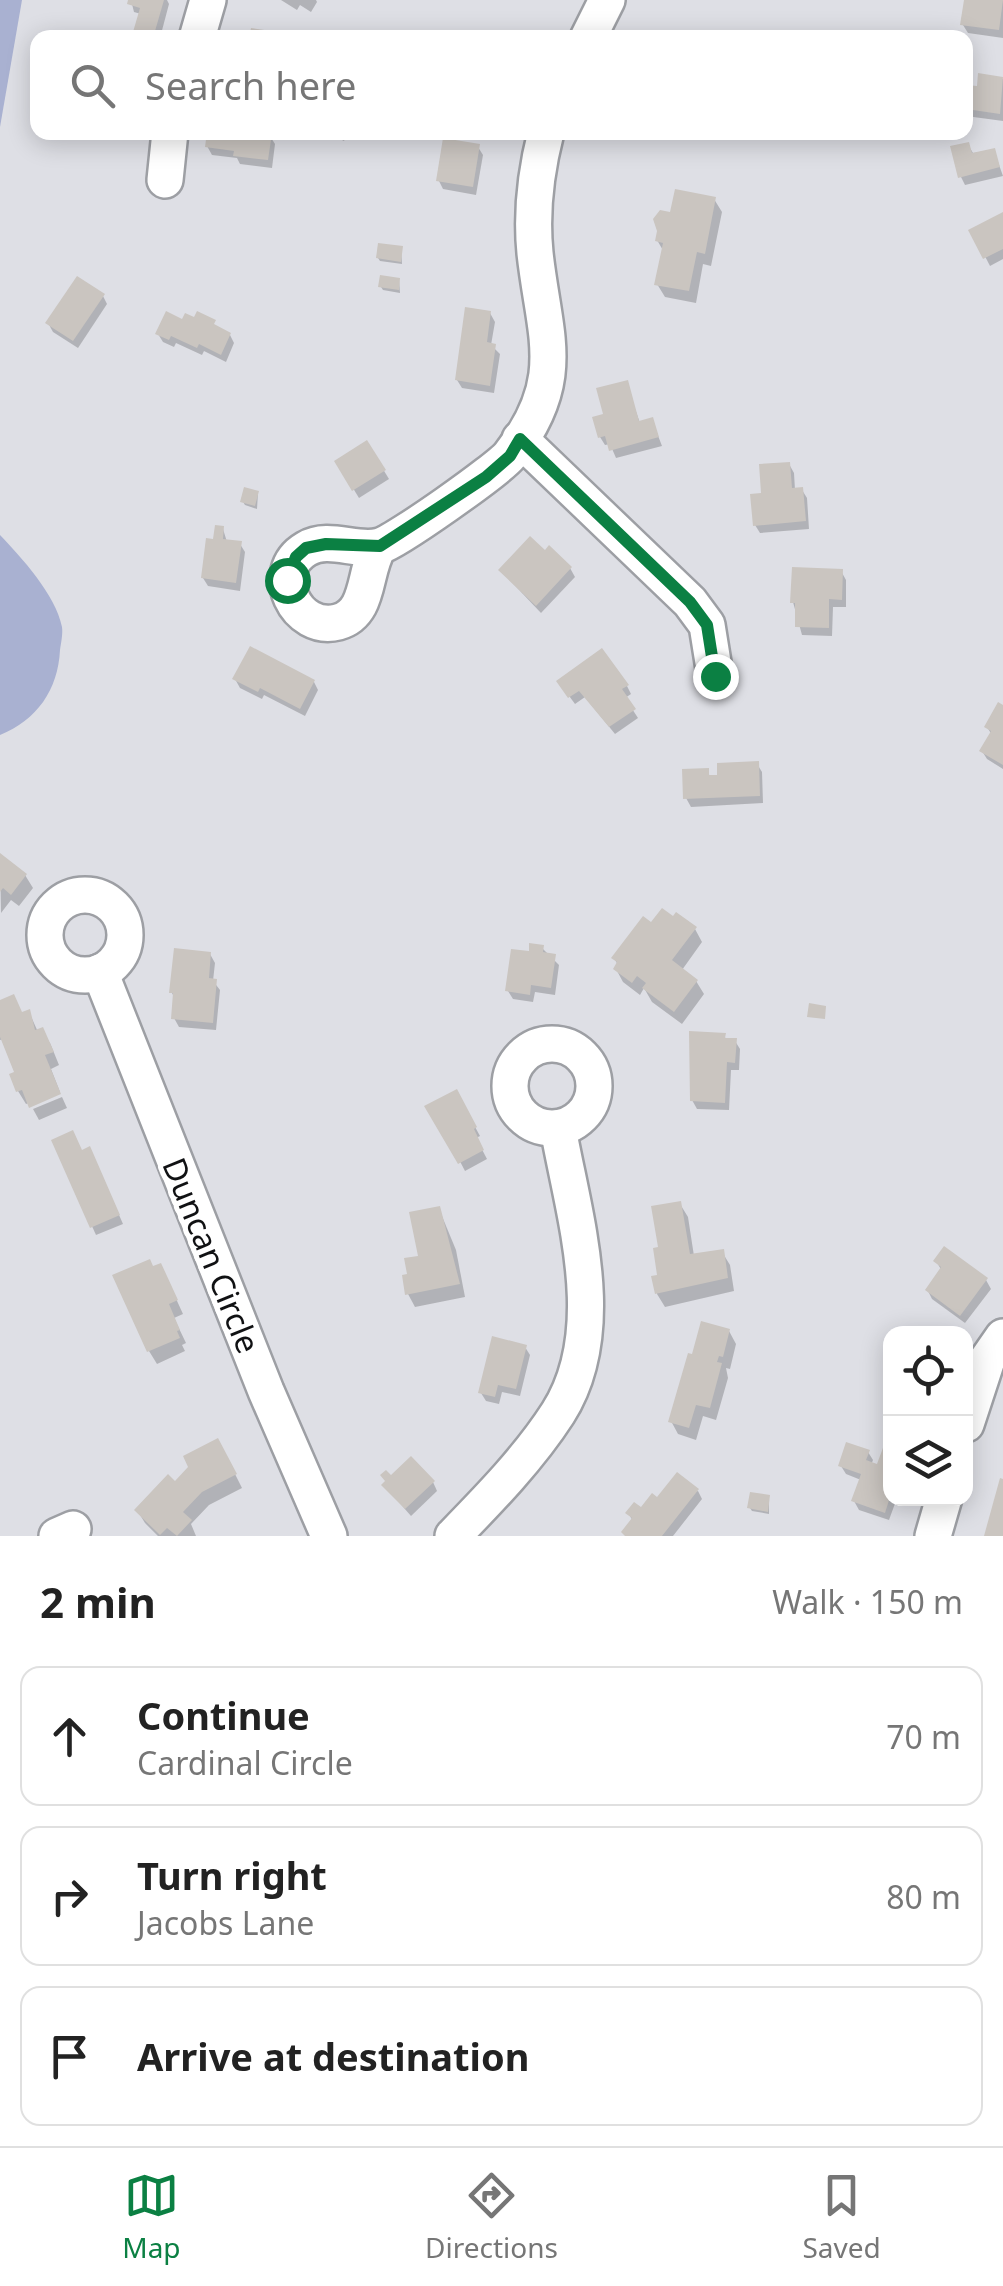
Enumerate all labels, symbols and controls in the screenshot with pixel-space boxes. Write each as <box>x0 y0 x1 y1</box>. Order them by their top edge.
search box <box>30 30 973 140</box>
icon: search <box>65 58 120 113</box>
text: Search here <box>145 59 356 111</box>
route start <box>265 558 311 604</box>
route end <box>693 654 739 700</box>
street label: Duncan Circle <box>153 1151 271 1359</box>
map controls <box>883 1326 973 1506</box>
button: locate <box>883 1326 973 1416</box>
button: layers <box>883 1416 973 1506</box>
text: 2 min <box>40 1573 156 1630</box>
text: Walk · 150 m <box>772 1580 963 1623</box>
text: Continue <box>137 1689 310 1741</box>
icon: ahead <box>42 1709 97 1764</box>
text: 70 m <box>886 1715 961 1758</box>
text: Cardinal Circle <box>137 1741 353 1784</box>
text: Turn right <box>137 1849 327 1901</box>
icon: right <box>42 1869 97 1924</box>
text: 80 m <box>886 1875 961 1918</box>
text: Jacobs Lane <box>137 1901 314 1944</box>
icon: arrive <box>42 2029 97 2084</box>
text: Arrive at destination <box>137 2030 529 2082</box>
tab: Map <box>122 2168 181 2266</box>
tab: Directions <box>425 2168 558 2266</box>
tab: Saved <box>802 2168 881 2266</box>

